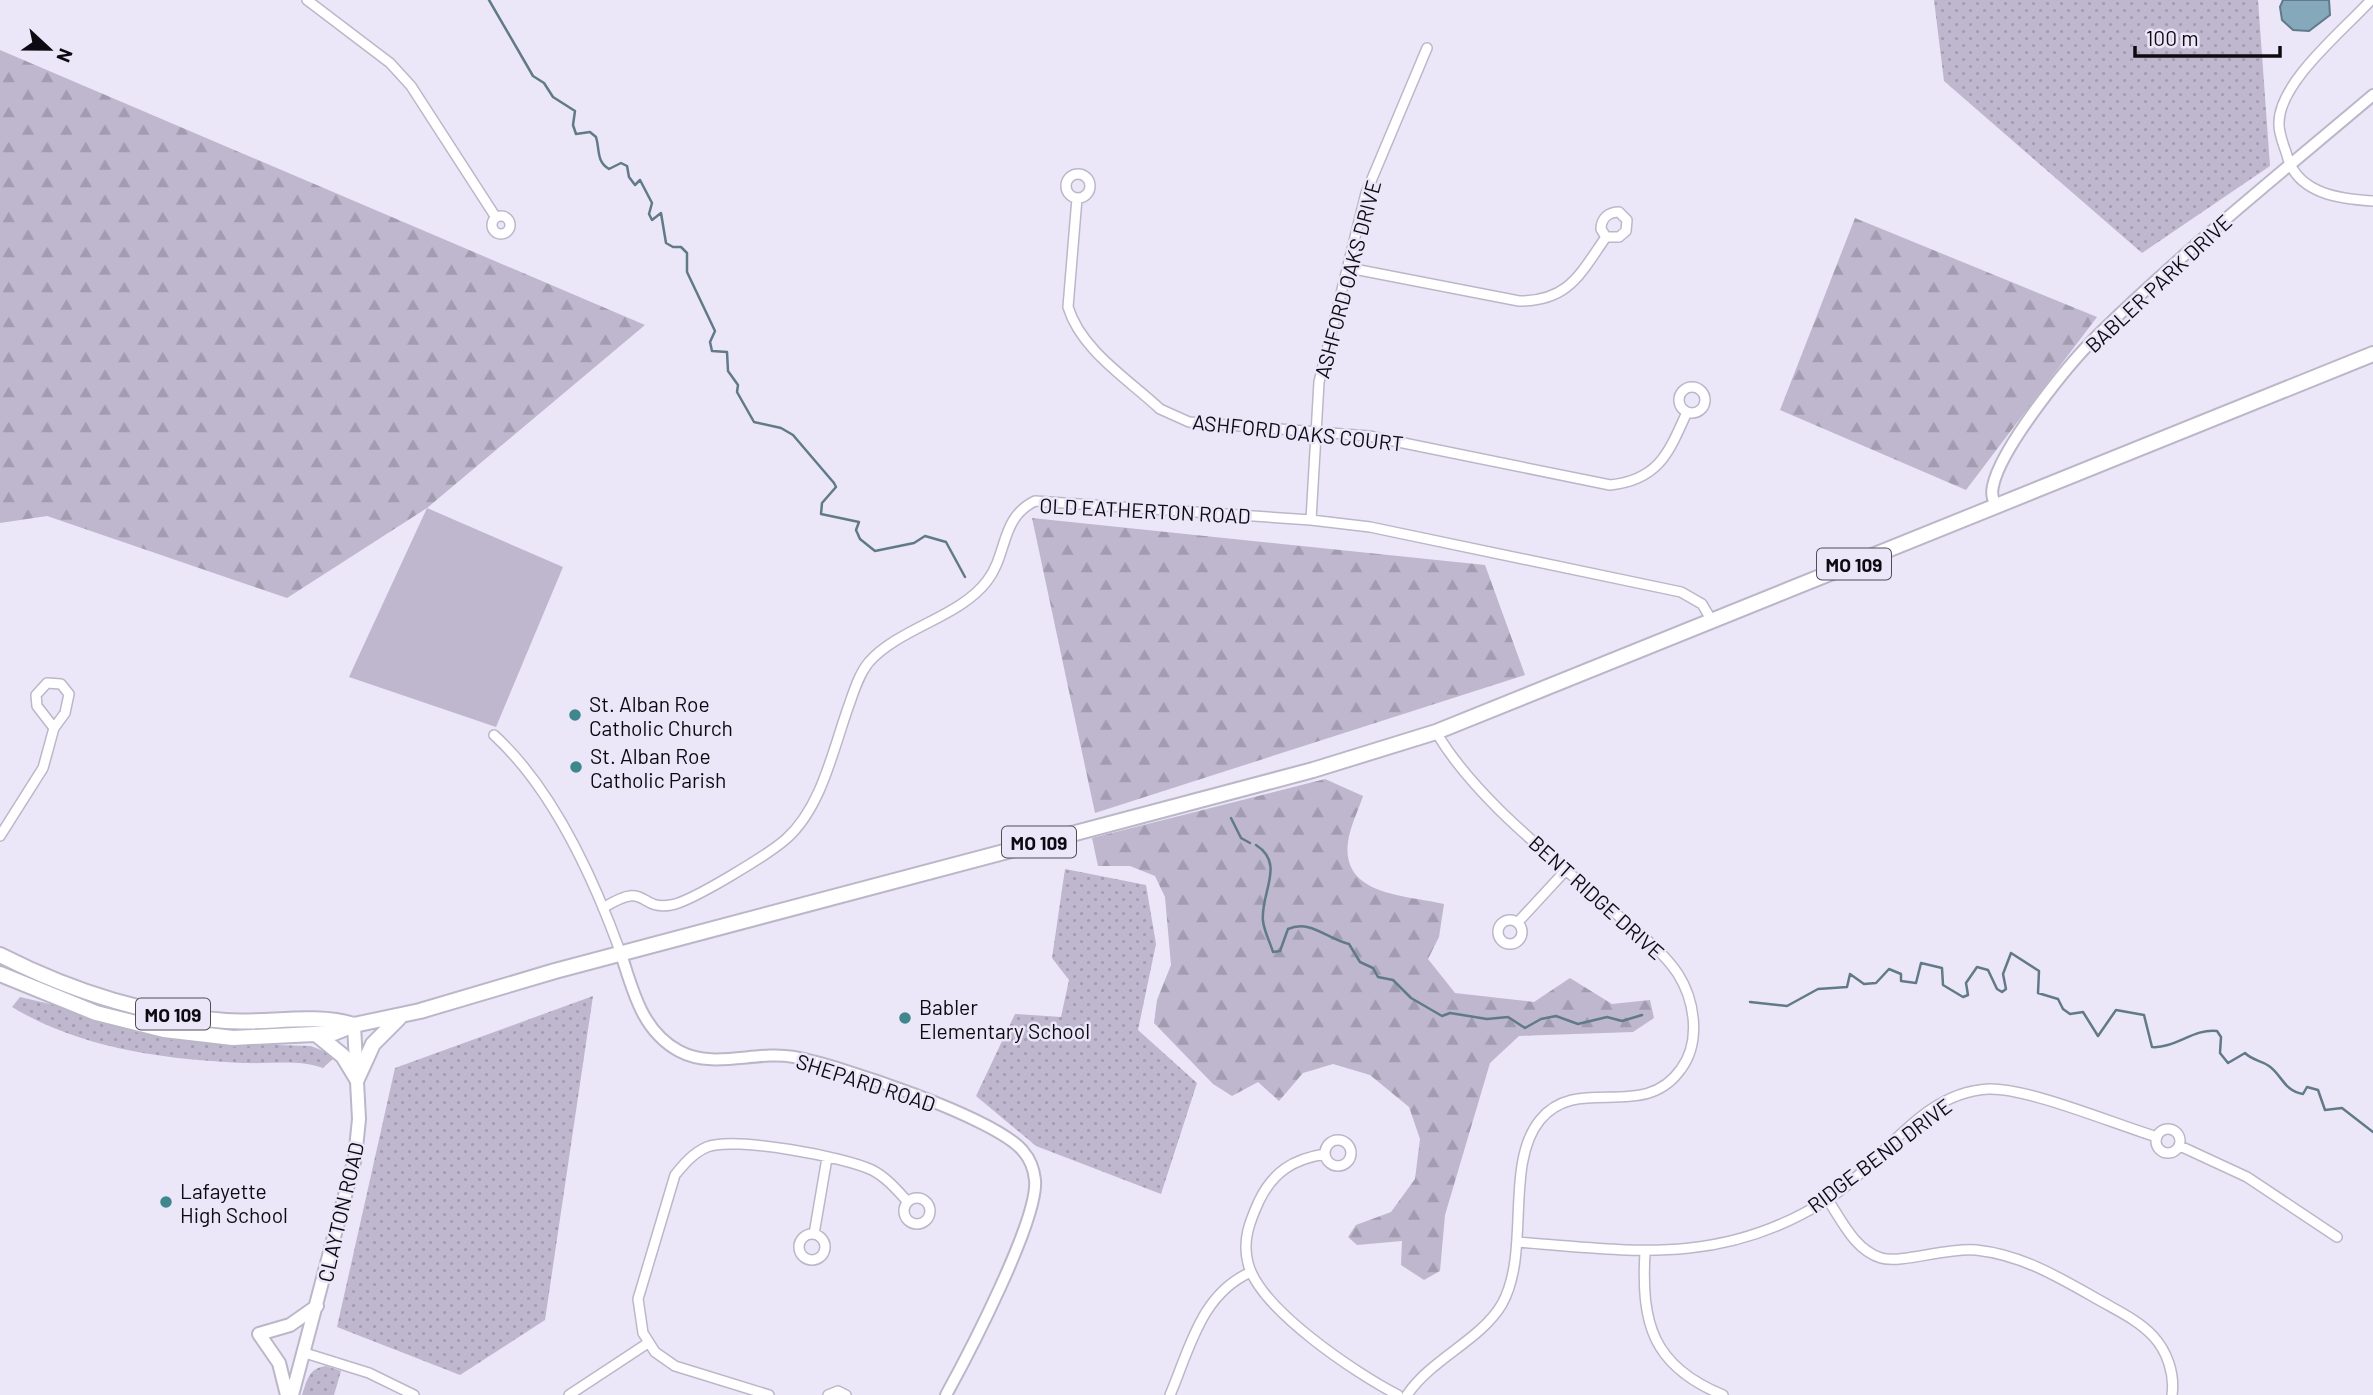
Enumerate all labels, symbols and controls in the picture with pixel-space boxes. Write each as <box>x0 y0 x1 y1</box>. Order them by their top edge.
north arrow <box>14 14 84 84</box>
scale bar <box>2135 14 2280 58</box>
text: 100 m <box>2146 25 2199 50</box>
text: N <box>52 45 78 66</box>
street label: ASHFORD OAKS DRIVE <box>1309 177 1385 381</box>
street label: BABLER PARK DRIVE <box>2080 209 2236 357</box>
street label: ASHFORD OAKS COURT <box>1191 408 1405 456</box>
street label: OLD EATHERTON ROAD <box>1039 492 1251 528</box>
road number: MO 109 <box>1817 548 1891 580</box>
place label: St. Alban Roe Catholic Church <box>589 691 733 740</box>
marker: St. Alban Roe Catholic Church <box>567 707 583 723</box>
place label: St. Alban Roe Catholic Parish <box>590 743 726 792</box>
marker: St. Alban Roe Catholic Parish <box>568 759 584 775</box>
road number: MO 109 <box>1002 827 1076 858</box>
street label: BENT RIDGE DRIVE <box>1524 830 1670 964</box>
place label: Babler Elementary School <box>919 994 1090 1043</box>
road number: MO 109 <box>136 998 210 1030</box>
marker: Babler Elementary School <box>897 1010 913 1026</box>
street label: SHEPARD ROAD <box>793 1048 939 1116</box>
street label: RIDGE BEND DRIVE <box>1802 1093 1956 1217</box>
street label: CLAYTON ROAD <box>312 1140 368 1284</box>
place label: Lafayette High School <box>180 1178 288 1227</box>
marker: Lafayette High School <box>158 1194 174 1210</box>

